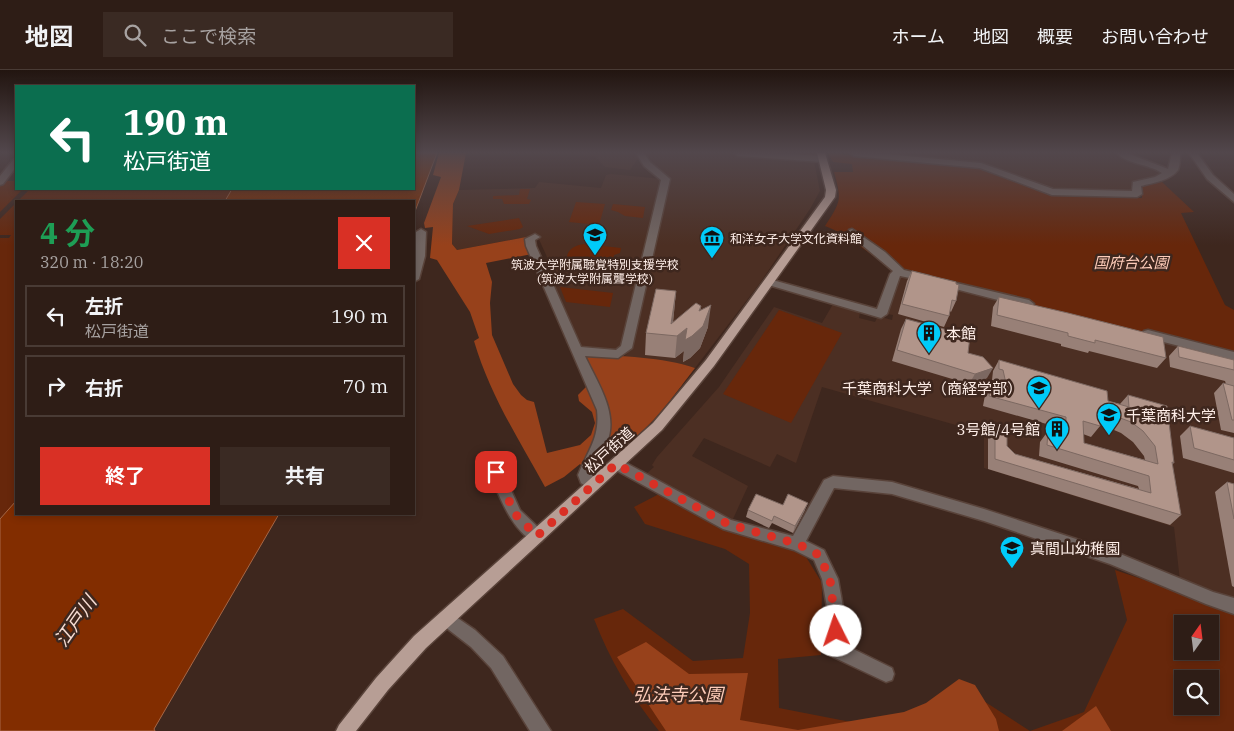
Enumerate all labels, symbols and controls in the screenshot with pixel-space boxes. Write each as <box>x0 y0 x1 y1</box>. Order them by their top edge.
search box <box>103 12 453 57</box>
text: 地図 <box>25 20 73 52</box>
icon: search <box>121 21 149 49</box>
text: ここで検索 <box>161 24 256 48</box>
text: ホーム <box>892 25 945 48</box>
text: 地図 <box>973 25 1009 48</box>
text: 概要 <box>1037 25 1073 48</box>
text: お問い合わせ <box>1101 25 1209 48</box>
text: 190 m <box>123 99 228 145</box>
icon: left <box>40 105 105 170</box>
text: 松戸街道 <box>123 146 211 175</box>
text: 4 分 <box>40 213 95 252</box>
button: close <box>338 217 390 269</box>
school or university icon: 筑波大学附属聴覚特別支援学校 (筑波大学附属聾学校) <box>582 222 608 256</box>
museum icon: 和洋女子大学文化資料館 <box>699 225 725 259</box>
place label: 和洋女子大学文化資料館 <box>730 231 862 246</box>
text: 320 m · 18:20 <box>40 252 143 272</box>
park label: 国府台公園 <box>1093 253 1170 272</box>
place label: 筑波大学附属聴覚特別支援学校 (筑波大学附属聾学校) <box>511 257 679 286</box>
text: 左折 <box>85 294 123 318</box>
icon: left <box>42 302 70 330</box>
text: 190 m <box>331 304 388 328</box>
building icon: 本館 <box>916 320 942 354</box>
text: 松戸街道 <box>85 321 149 341</box>
place label: 本館 <box>946 324 976 343</box>
icon: right <box>42 372 70 400</box>
text: 70 m <box>343 374 388 398</box>
school or university icon: 千葉商科大学（商経学部） <box>1026 375 1052 409</box>
text: 右折 <box>85 376 123 400</box>
place label: 千葉商科大学（商経学部） <box>842 379 1022 398</box>
school or university icon: 千葉商科大学 <box>1096 402 1122 436</box>
place label: 千葉商科大学 <box>1126 406 1216 425</box>
building icon: 3号館/4号館 <box>1044 416 1070 450</box>
place label: 3号館/4号館 <box>957 420 1040 439</box>
street label: 松戸街道 <box>580 423 638 477</box>
button: 終了 <box>40 447 210 505</box>
button: 共有 <box>220 447 390 505</box>
pin <box>475 451 517 493</box>
icon: arrive <box>482 458 510 486</box>
school or university icon: 真間山幼稚園 <box>999 535 1025 569</box>
place label: 真間山幼稚園 <box>1030 539 1120 558</box>
water label: 江戸川 <box>49 589 102 651</box>
position arrow <box>809 604 861 656</box>
north arrow <box>1174 615 1219 660</box>
map controls <box>1174 615 1219 715</box>
button: search <box>1174 670 1219 715</box>
park label: 弘法寺公園 <box>633 683 726 706</box>

